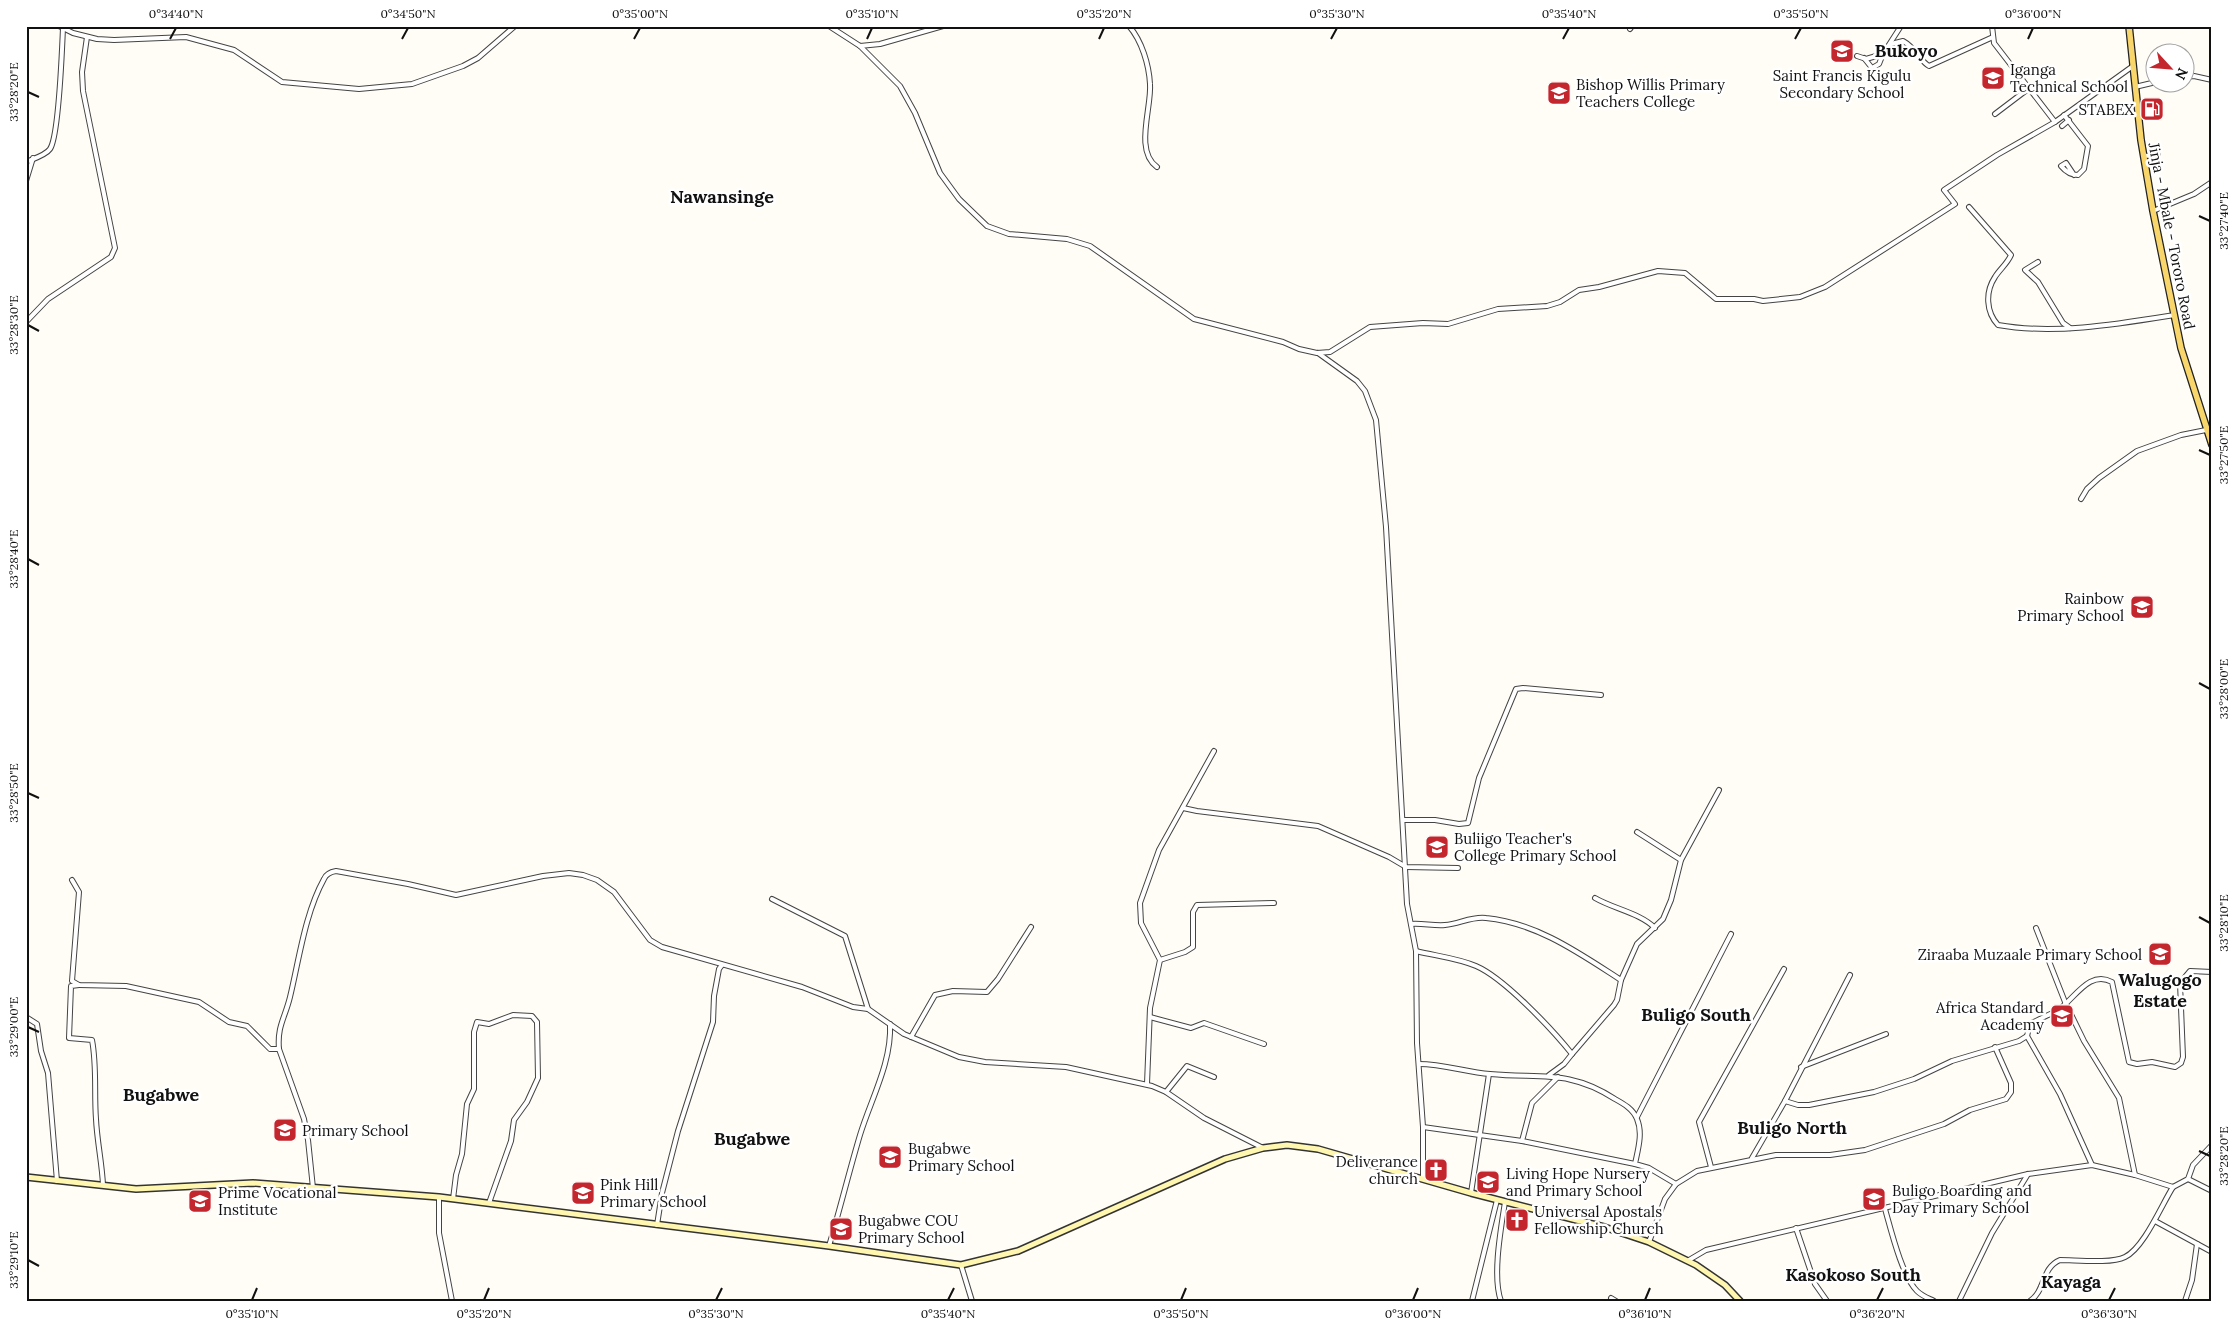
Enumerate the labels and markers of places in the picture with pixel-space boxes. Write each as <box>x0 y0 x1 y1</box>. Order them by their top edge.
school or university icon: Saint Francis Kigulu Secondary School <box>1829 38 1855 64</box>
place label: Iganga Technical School <box>2010 60 2128 96</box>
school or university icon: Iganga Technical School <box>1980 65 2006 91</box>
place label: Saint Francis Kigulu Secondary School <box>1773 66 1911 102</box>
place label: Bishop Willis Primary Teachers College <box>1576 75 1725 111</box>
school or university icon: Bishop Willis Primary Teachers College <box>1546 80 1572 106</box>
fuel station icon: STABEX <box>2139 96 2165 122</box>
place label: STABEX <box>2079 100 2134 119</box>
place label: Rainbow Primary School <box>2017 589 2124 625</box>
school or university icon: Rainbow Primary School <box>2129 594 2155 620</box>
place label: Buliigo Teacher's College Primary School <box>1454 829 1617 865</box>
school or university icon: Buliigo Teacher's College Primary School <box>1424 834 1450 860</box>
school or university icon: Ziraaba Muzaale Primary School <box>2147 941 2173 967</box>
place label: Ziraaba Muzaale Primary School <box>1918 945 2142 964</box>
place label: Africa Standard Academy <box>1935 998 2044 1034</box>
school or university icon: Africa Standard Academy <box>2049 1003 2075 1029</box>
school or university icon: Primary School <box>272 1117 298 1143</box>
place label: Primary School <box>302 1121 409 1140</box>
place label: Bugabwe Primary School <box>908 1139 1015 1175</box>
school or university icon: Bugabwe Primary School <box>877 1144 903 1170</box>
place label: Deliverance church <box>1335 1152 1418 1188</box>
church icon: Deliverance church <box>1423 1157 1449 1183</box>
place label: Living Hope Nursery and Primary School <box>1506 1164 1650 1200</box>
school or university icon: Living Hope Nursery and Primary School <box>1475 1169 1501 1195</box>
place label: Pink Hill Primary School <box>600 1175 707 1211</box>
school or university icon: Pink Hill Primary School <box>570 1180 596 1206</box>
place label: Buligo Boarding and Day Primary School <box>1892 1181 2032 1217</box>
place label: Prime Vocational Institute <box>218 1183 337 1219</box>
school or university icon: Buligo Boarding and Day Primary School <box>1861 1186 1887 1212</box>
school or university icon: Prime Vocational Institute <box>187 1188 213 1214</box>
place label: Universal Apostals Fellowship Church <box>1534 1202 1664 1238</box>
church icon: Universal Apostals Fellowship Church <box>1504 1207 1530 1233</box>
place label: Bugabwe COU Primary School <box>858 1211 965 1247</box>
school or university icon: Bugabwe COU Primary School <box>828 1216 854 1242</box>

